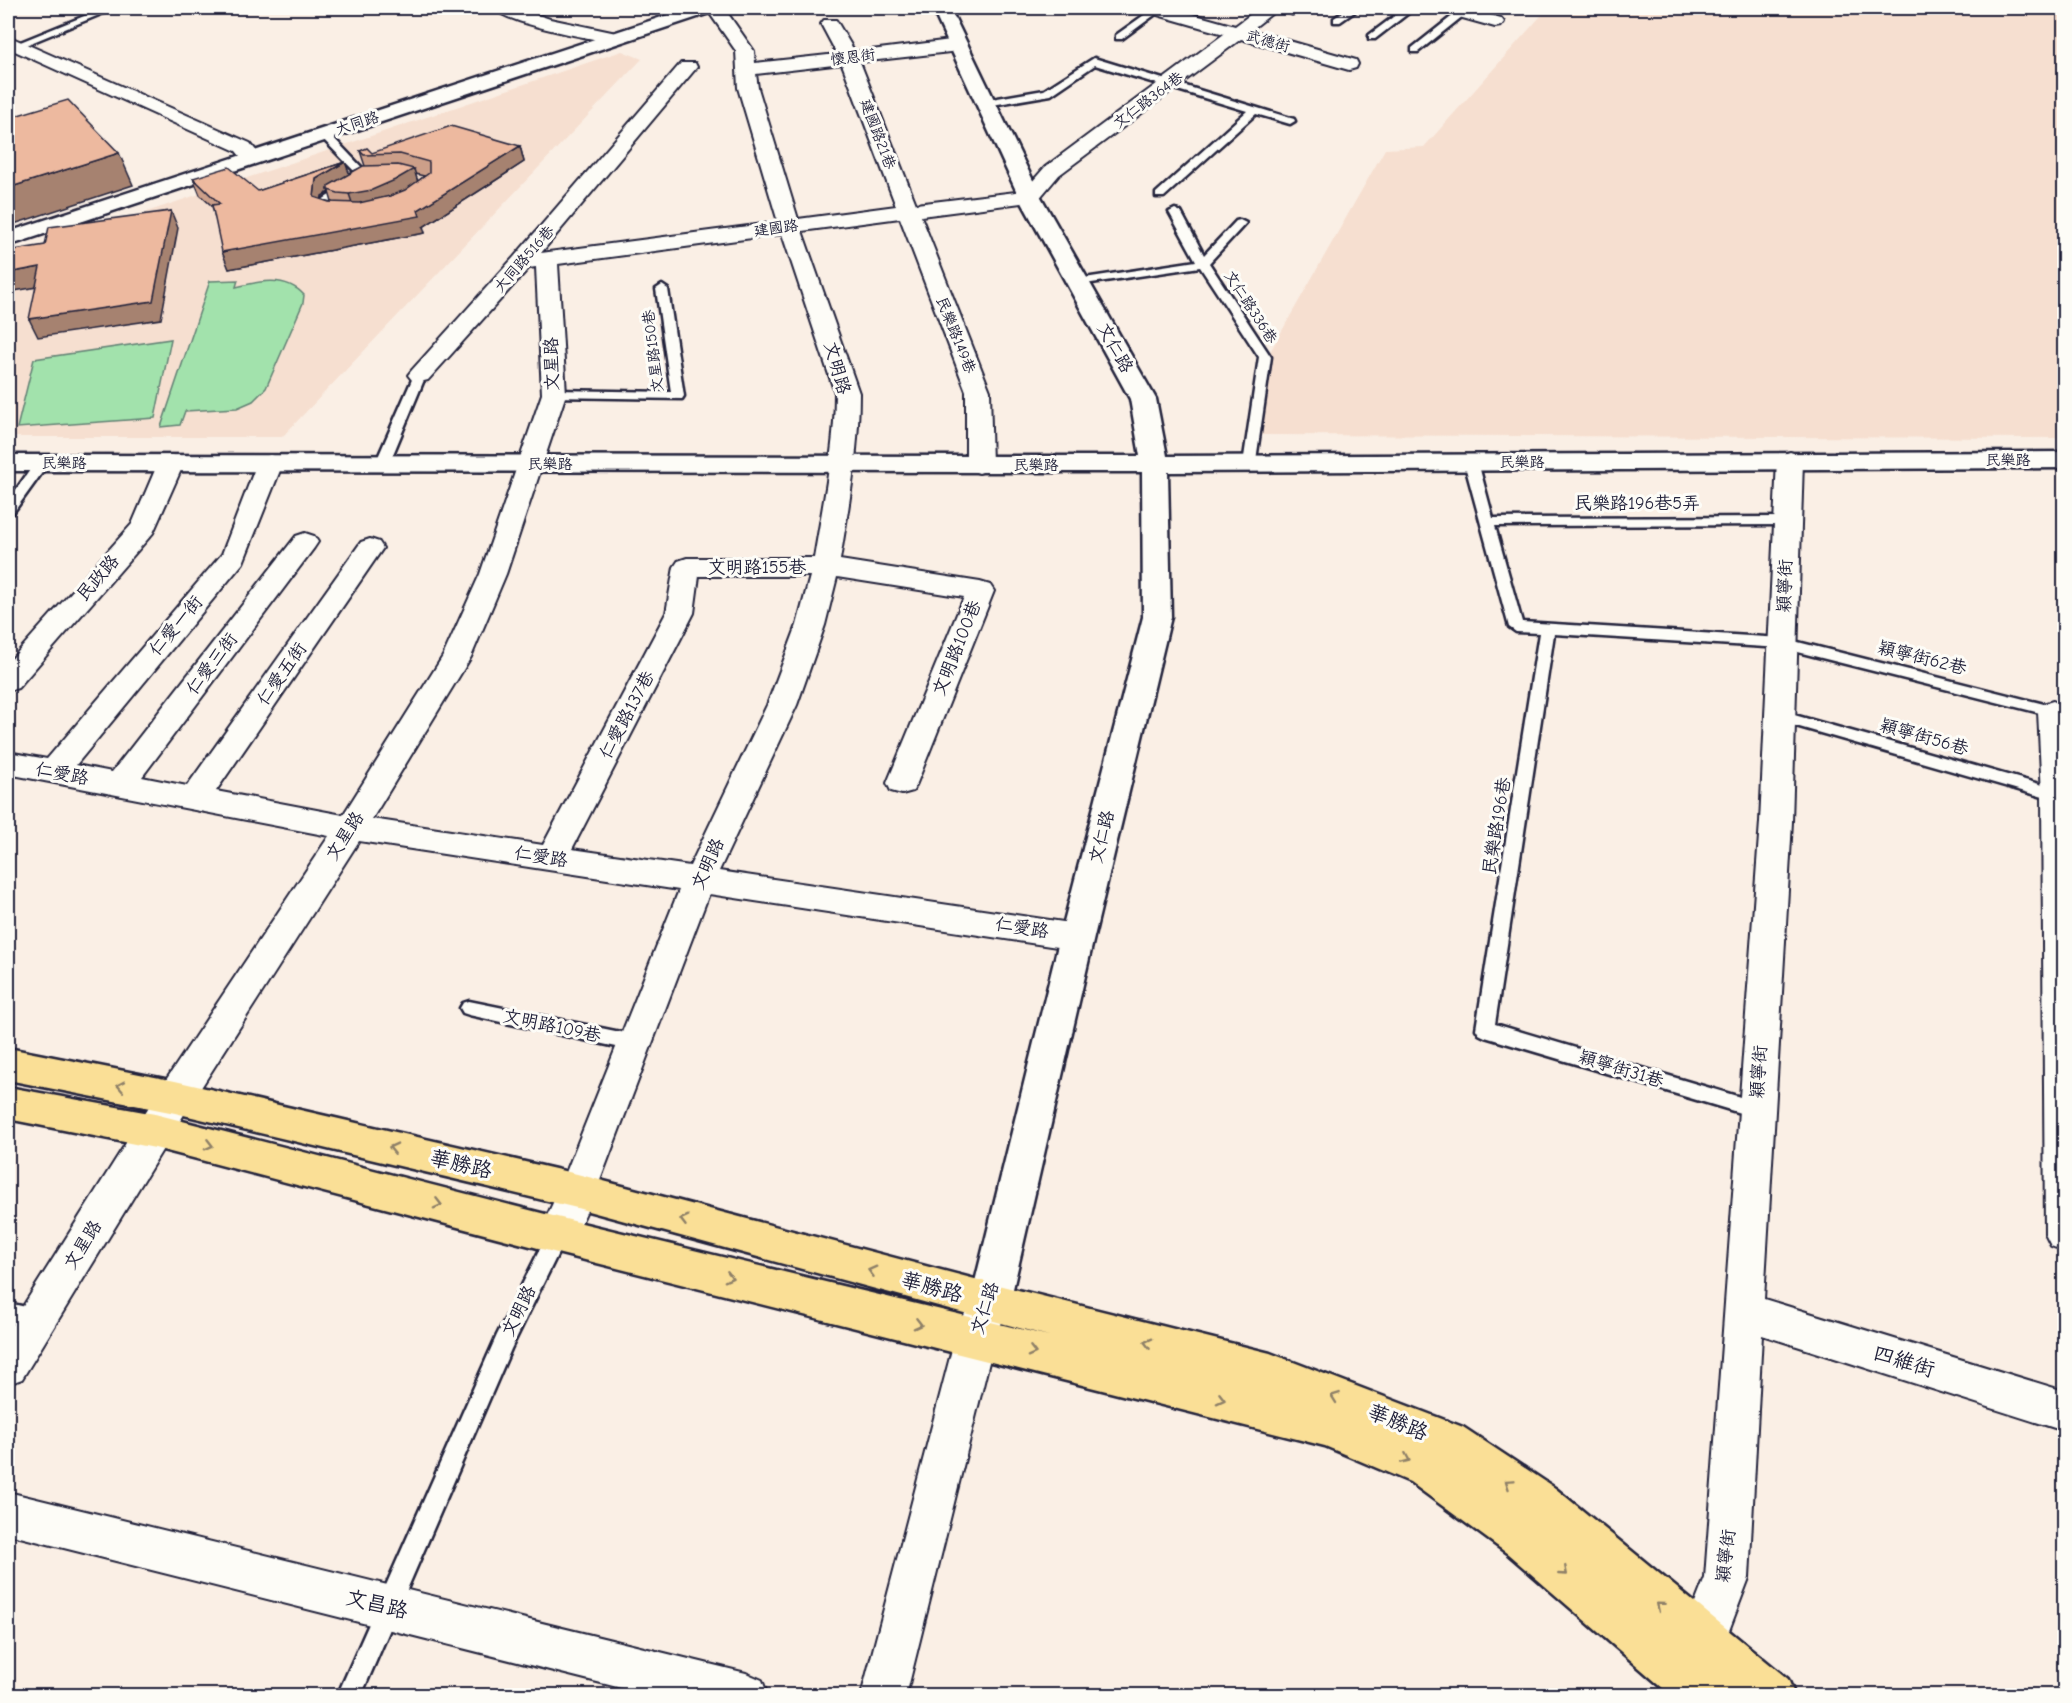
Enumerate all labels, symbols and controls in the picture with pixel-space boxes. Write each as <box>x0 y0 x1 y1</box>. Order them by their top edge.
street label: 武德街 <box>1244 26 1292 56</box>
street label: 懷恩街 <box>830 45 876 69</box>
street label: 文仁路364巷 <box>1109 68 1187 132</box>
street label: 建國路21巷 <box>856 96 900 172</box>
street label: 大同路 <box>333 107 381 139</box>
street label: 建國路 <box>752 216 800 240</box>
street label: 大同路516巷 <box>490 222 558 296</box>
street label: 文仁路336巷 <box>1221 267 1281 347</box>
street label: 民樂路149巷 <box>932 294 980 376</box>
street label: 文星路150巷 <box>639 309 667 393</box>
street label: 文仁路 <box>1093 319 1137 377</box>
street label: 文星路 <box>541 337 563 391</box>
street label: 文明路 <box>819 339 855 397</box>
street label: 民樂路 <box>1985 451 2031 469</box>
street label: 民樂路 <box>1499 453 1545 471</box>
street label: 民樂路 <box>41 454 87 472</box>
street label: 民樂路 <box>527 455 573 473</box>
street label: 民樂路 <box>1013 456 1059 474</box>
street label: 民樂路196巷5弄 <box>1574 493 1700 514</box>
street label: 民政路 <box>72 551 124 605</box>
street label: 文明路155巷 <box>708 557 806 578</box>
street label: 穎寧街 <box>1774 559 1796 613</box>
street label: 仁愛一街 <box>145 592 207 660</box>
street label: 文明路100巷 <box>928 597 986 699</box>
street label: 仁愛三街 <box>182 629 242 699</box>
street label: 穎寧街62巷 <box>1875 637 1969 679</box>
street label: 仁愛五街 <box>253 638 311 710</box>
street label: 仁愛路137巷 <box>595 667 659 763</box>
street label: 穎寧街56巷 <box>1877 714 1971 760</box>
street label: 仁愛路 <box>33 759 91 789</box>
street label: 民樂路196巷 <box>1479 776 1515 876</box>
street label: 文星路 <box>321 808 369 864</box>
street label: 文仁路 <box>1085 808 1119 866</box>
street label: 文明路 <box>687 835 729 893</box>
street label: 仁愛路 <box>513 842 569 872</box>
street label: 仁愛路 <box>994 913 1050 943</box>
street label: 文明路109巷 <box>501 1005 603 1047</box>
street label: 穎寧街 <box>1747 1044 1771 1100</box>
street label: 穎寧街31巷 <box>1576 1046 1666 1092</box>
one-way arrow <box>116 1080 126 1093</box>
one-way arrow <box>204 1137 214 1150</box>
one-way arrow <box>388 1142 398 1155</box>
street label: 華勝路 <box>428 1145 494 1183</box>
one-way arrow <box>432 1197 443 1209</box>
one-way arrow <box>679 1215 690 1227</box>
street label: 文星路 <box>60 1217 106 1273</box>
one-way arrow <box>867 1266 878 1278</box>
street label: 華勝路 <box>898 1267 966 1307</box>
one-way arrow <box>724 1270 734 1283</box>
street label: 文仁路 <box>967 1279 1003 1337</box>
street label: 文明路 <box>498 1282 540 1340</box>
one-way arrow <box>913 1317 923 1330</box>
one-way arrow <box>1143 1337 1153 1350</box>
street label: 四維街 <box>1870 1340 1938 1382</box>
one-way arrow <box>1027 1345 1037 1358</box>
one-way arrow <box>1216 1392 1226 1405</box>
one-way arrow <box>1330 1392 1341 1405</box>
street label: 華勝路 <box>1364 1399 1432 1445</box>
one-way arrow <box>1400 1452 1411 1464</box>
one-way arrow <box>1505 1479 1516 1490</box>
street label: 穎寧街 <box>1712 1528 1740 1584</box>
one-way arrow <box>1557 1565 1568 1576</box>
street label: 文昌路 <box>344 1585 410 1623</box>
one-way arrow <box>1656 1602 1667 1613</box>

